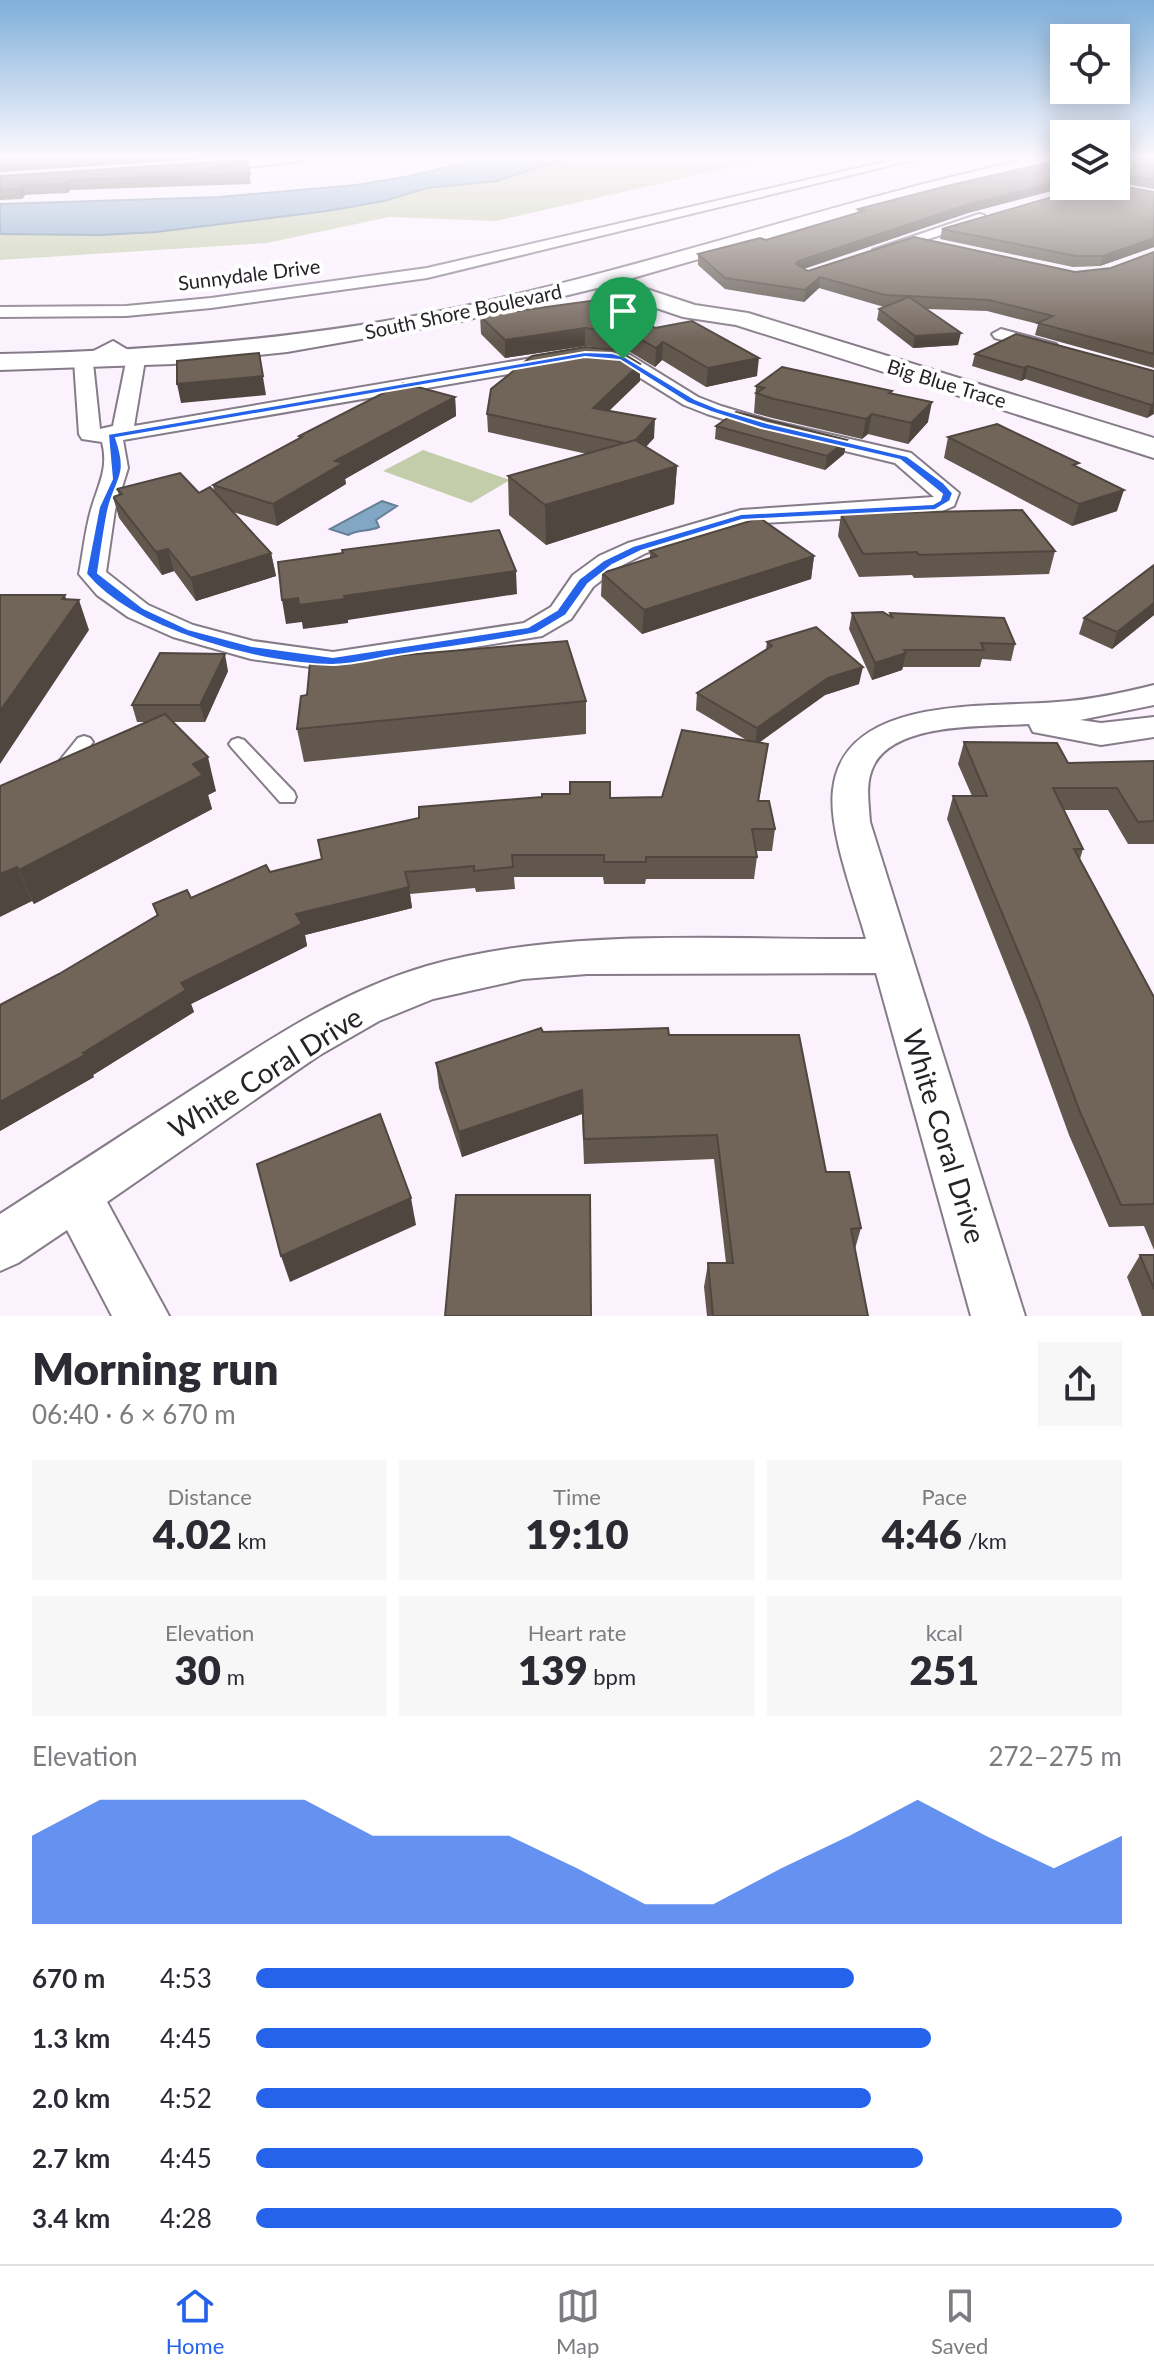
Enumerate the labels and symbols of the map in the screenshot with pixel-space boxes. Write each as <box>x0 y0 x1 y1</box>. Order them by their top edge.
street label: Sunnydale Drive <box>177 253 321 295</box>
pin <box>589 277 657 359</box>
street label: South Shore Boulevard <box>362 278 564 344</box>
street label: Big Blue Trace <box>885 353 1009 413</box>
street label: White Coral Drive <box>162 999 368 1145</box>
street label: White Coral Drive <box>896 1025 994 1247</box>

